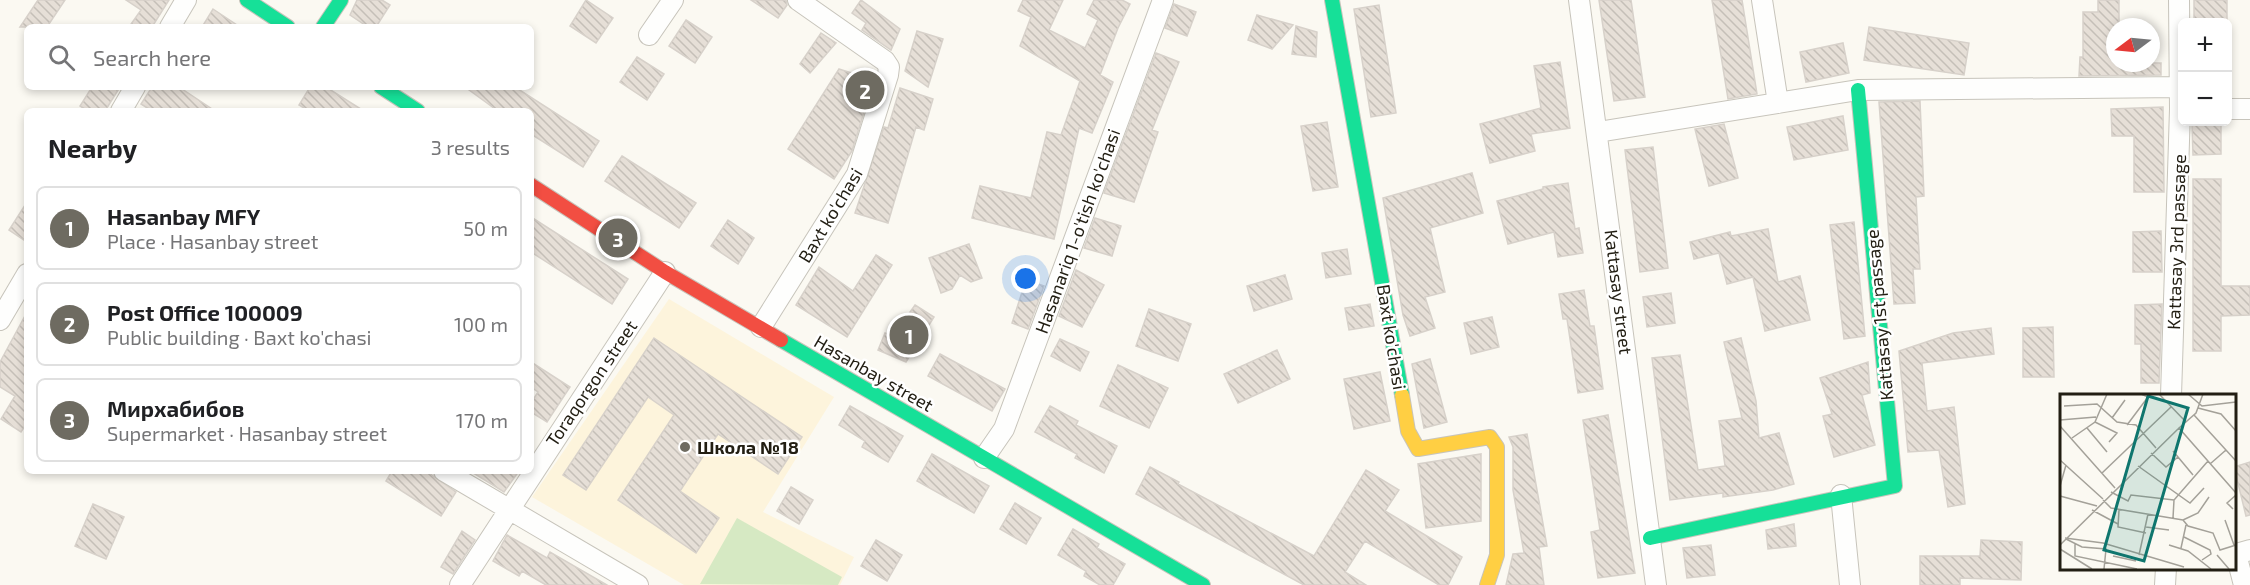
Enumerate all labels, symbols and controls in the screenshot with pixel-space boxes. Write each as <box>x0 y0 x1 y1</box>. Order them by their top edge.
north arrow <box>2106 18 2160 72</box>
map controls <box>2178 18 2232 126</box>
button: + <box>2178 18 2232 72</box>
search box <box>24 24 534 90</box>
icon: search <box>45 41 78 74</box>
text: Search here <box>93 44 211 70</box>
pin: 2 <box>846 68 884 112</box>
button: − <box>2178 72 2232 126</box>
street label: Hasanariq 1-o'tish ko'chasi <box>1030 126 1124 336</box>
text: Nearby <box>48 132 137 163</box>
text: 3 results <box>431 135 510 159</box>
street label: Kattasay 3rd passage <box>2162 154 2190 330</box>
street label: Baxt ko'chasi <box>793 164 867 266</box>
text: Hasanbay MFY <box>107 203 260 229</box>
text: 1 <box>65 216 74 240</box>
text: 50 m <box>463 216 508 240</box>
pin: 3 <box>598 216 638 260</box>
street label: Kattasay street <box>1600 228 1638 356</box>
text: Place · Hasanbay street <box>107 229 318 253</box>
street label: Kattasay 1st passage <box>1861 229 1897 401</box>
your location <box>1011 264 1040 293</box>
street label: Baxt ko'chasi <box>1373 283 1411 391</box>
text: Post Office 100009 <box>107 299 303 325</box>
text: 2 <box>64 312 75 336</box>
text: 100 m <box>454 312 508 336</box>
pin: 1 <box>890 312 928 358</box>
street label: Toraqorgon street <box>541 316 641 450</box>
text: Public building · Baxt ko'chasi <box>107 325 372 349</box>
street label: Hasanbay street <box>811 330 938 416</box>
inset map <box>2060 394 2235 570</box>
text: Мирхабибов <box>107 395 244 421</box>
text: 3 <box>64 408 75 432</box>
text: 170 m <box>456 408 508 432</box>
text: Supermarket · Hasanbay street <box>107 421 387 445</box>
place label: Школа №18 <box>697 436 799 458</box>
marker: Школа №18 <box>678 440 692 454</box>

